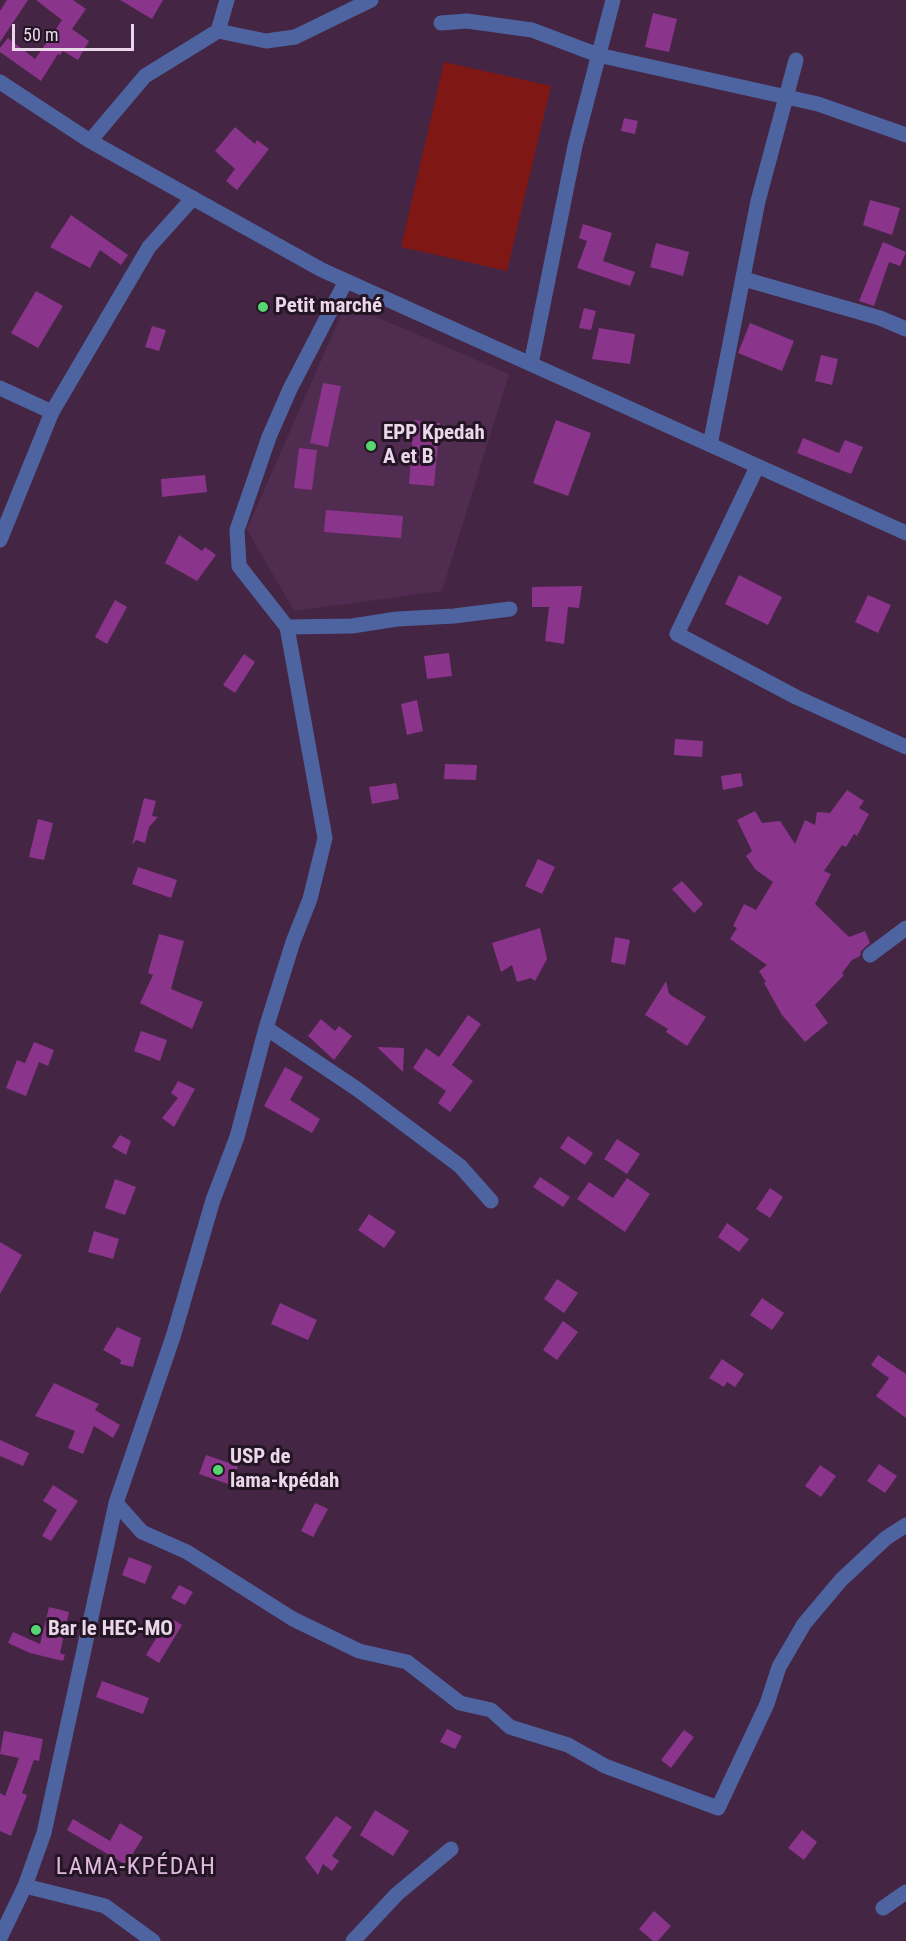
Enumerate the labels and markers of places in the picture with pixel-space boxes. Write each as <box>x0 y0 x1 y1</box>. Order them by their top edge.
place label: Petit marché <box>275 294 382 320</box>
marker: Petit marché <box>256 300 270 314</box>
place label: EPP Kpedah A et B <box>383 421 485 471</box>
marker: EPP Kpedah A et B <box>364 439 378 453</box>
place label: USP de lama-kpédah <box>230 1445 339 1495</box>
marker: USP de lama-kpédah <box>211 1463 225 1477</box>
place label: Bar le HEC-MO <box>48 1617 173 1643</box>
marker: Bar le HEC-MO <box>29 1623 43 1637</box>

